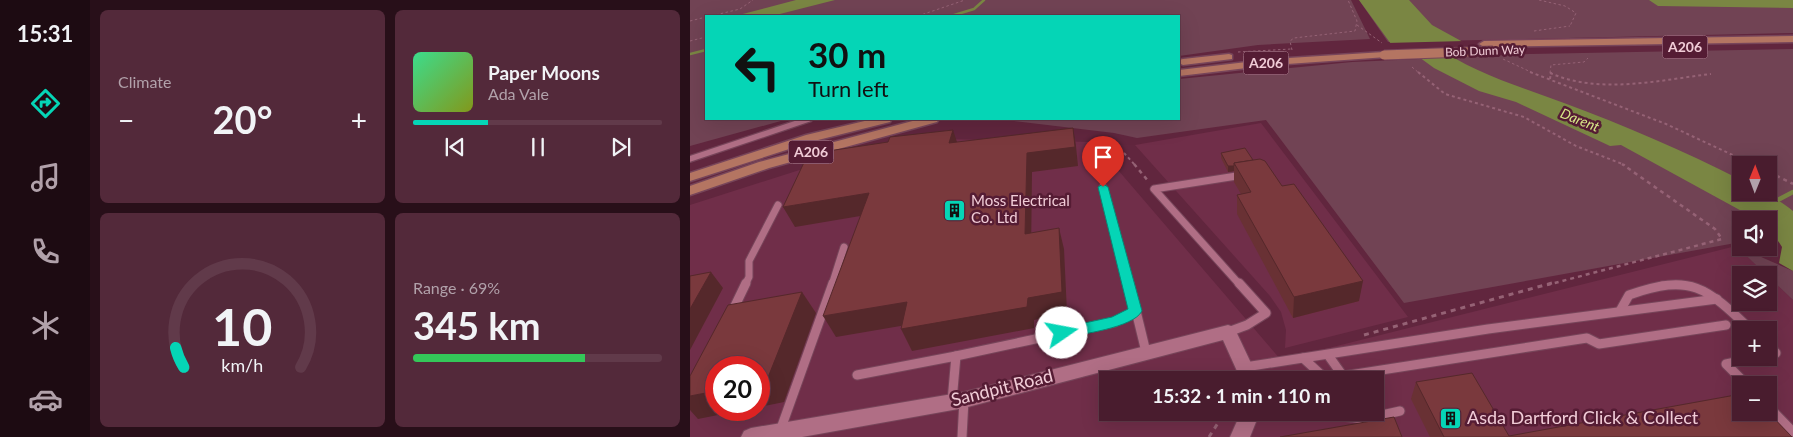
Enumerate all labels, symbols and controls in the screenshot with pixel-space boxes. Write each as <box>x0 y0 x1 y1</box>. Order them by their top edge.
text: 15:31 <box>17 20 73 47</box>
text: 30 m <box>808 33 886 75</box>
icon: left <box>725 35 790 100</box>
road number: A206 <box>1662 36 1708 58</box>
street label: Bob Dunn Way <box>1445 42 1526 59</box>
road number: A206 <box>1244 52 1288 74</box>
text: Paper Moons <box>488 61 600 84</box>
text: Climate <box>118 72 171 91</box>
text: Turn left <box>808 75 889 102</box>
text: Ada Vale <box>488 84 549 103</box>
icon: directions <box>28 86 63 121</box>
text: 20° <box>213 96 272 142</box>
text: − <box>118 103 134 137</box>
text: + <box>351 103 367 137</box>
water label: Darent <box>1558 104 1602 135</box>
icon: previous <box>441 133 469 161</box>
icon: pause <box>524 133 552 161</box>
icon: next <box>607 133 635 161</box>
pin <box>1082 136 1124 187</box>
road number: A206 <box>788 140 834 163</box>
icon: arrive <box>1089 143 1117 171</box>
north arrow <box>1732 156 1778 201</box>
map controls <box>1732 156 1777 421</box>
icon: music <box>28 160 63 195</box>
place label: Moss Electrical Co. Ltd <box>971 191 1070 226</box>
building icon: Moss Electrical Co. Ltd <box>943 198 967 222</box>
button: sound <box>1732 211 1777 256</box>
icon: phone <box>28 234 63 269</box>
button: layers <box>1732 266 1777 311</box>
text: Range · 69% <box>413 278 500 297</box>
text: 10 <box>212 295 273 357</box>
text: 345 km <box>413 302 541 348</box>
position arrow <box>1035 306 1087 358</box>
icon: climate <box>28 308 63 343</box>
button: + <box>1732 321 1777 366</box>
text: km/h <box>222 354 263 376</box>
speed limit sign: 20 <box>705 356 770 421</box>
street label: Sandpit Road <box>949 364 1055 410</box>
button: − <box>1732 376 1777 421</box>
icon: car <box>28 382 63 417</box>
text: 15:32 · 1 min · 110 m <box>1152 384 1331 407</box>
building icon: Asda Dartford Click & Collect <box>1439 406 1463 430</box>
place label: Asda Dartford Click & Collect <box>1467 406 1699 428</box>

